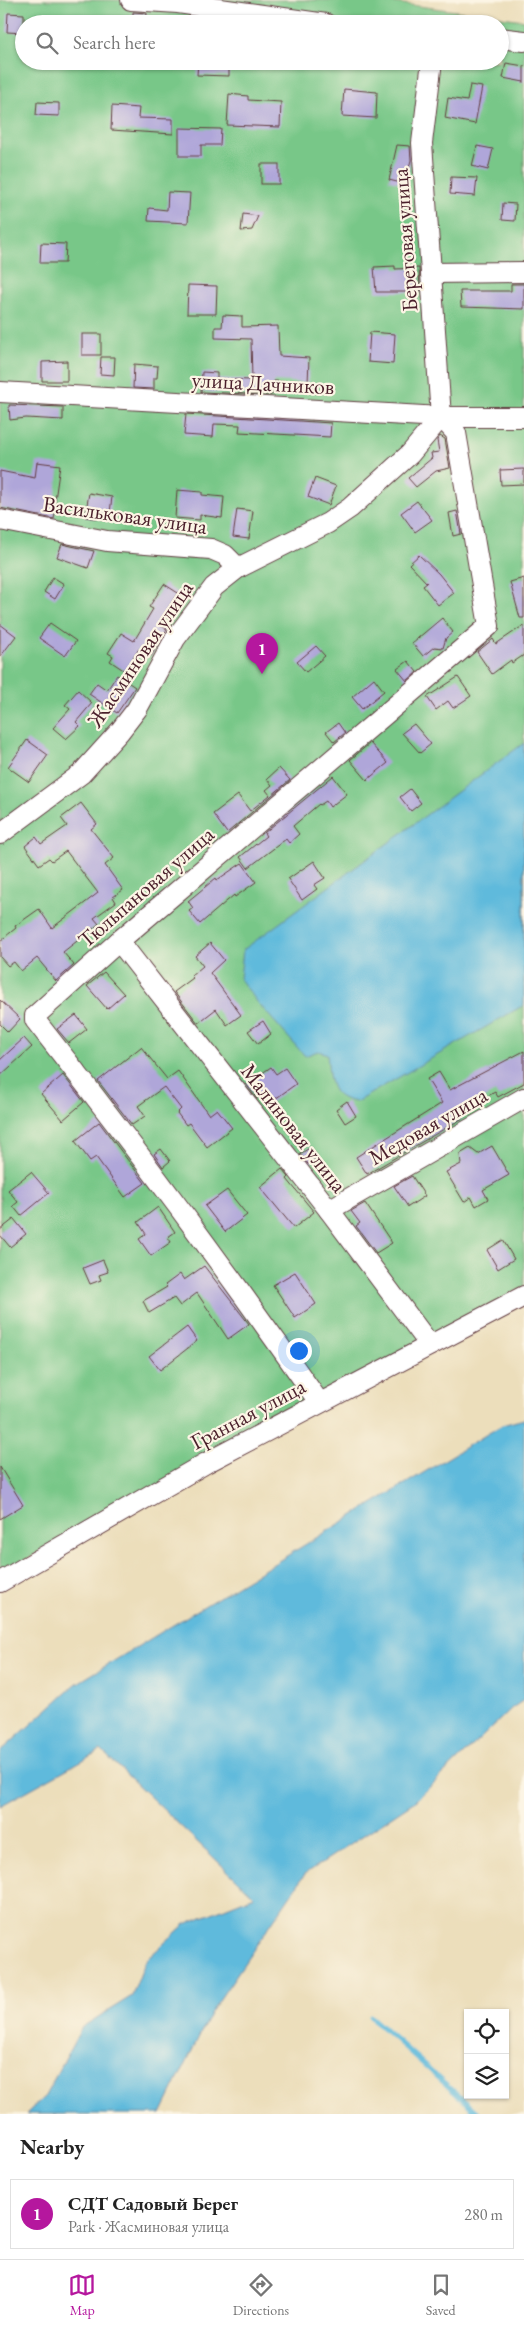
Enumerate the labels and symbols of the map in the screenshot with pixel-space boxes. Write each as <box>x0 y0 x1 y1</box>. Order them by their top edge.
street label: Береговая улица <box>386 167 424 313</box>
street label: улица Дачников <box>191 365 335 401</box>
street label: Васильковая улица <box>41 489 209 541</box>
street label: Жасминовая улица <box>80 575 200 734</box>
pin: 1 <box>246 633 278 674</box>
street label: Тюльпановая улица <box>72 820 220 954</box>
street label: Малиновая улица <box>234 1057 354 1199</box>
street label: Медовая улица <box>363 1080 493 1172</box>
your location <box>286 1338 312 1364</box>
street label: Гранная улица <box>185 1371 311 1456</box>

